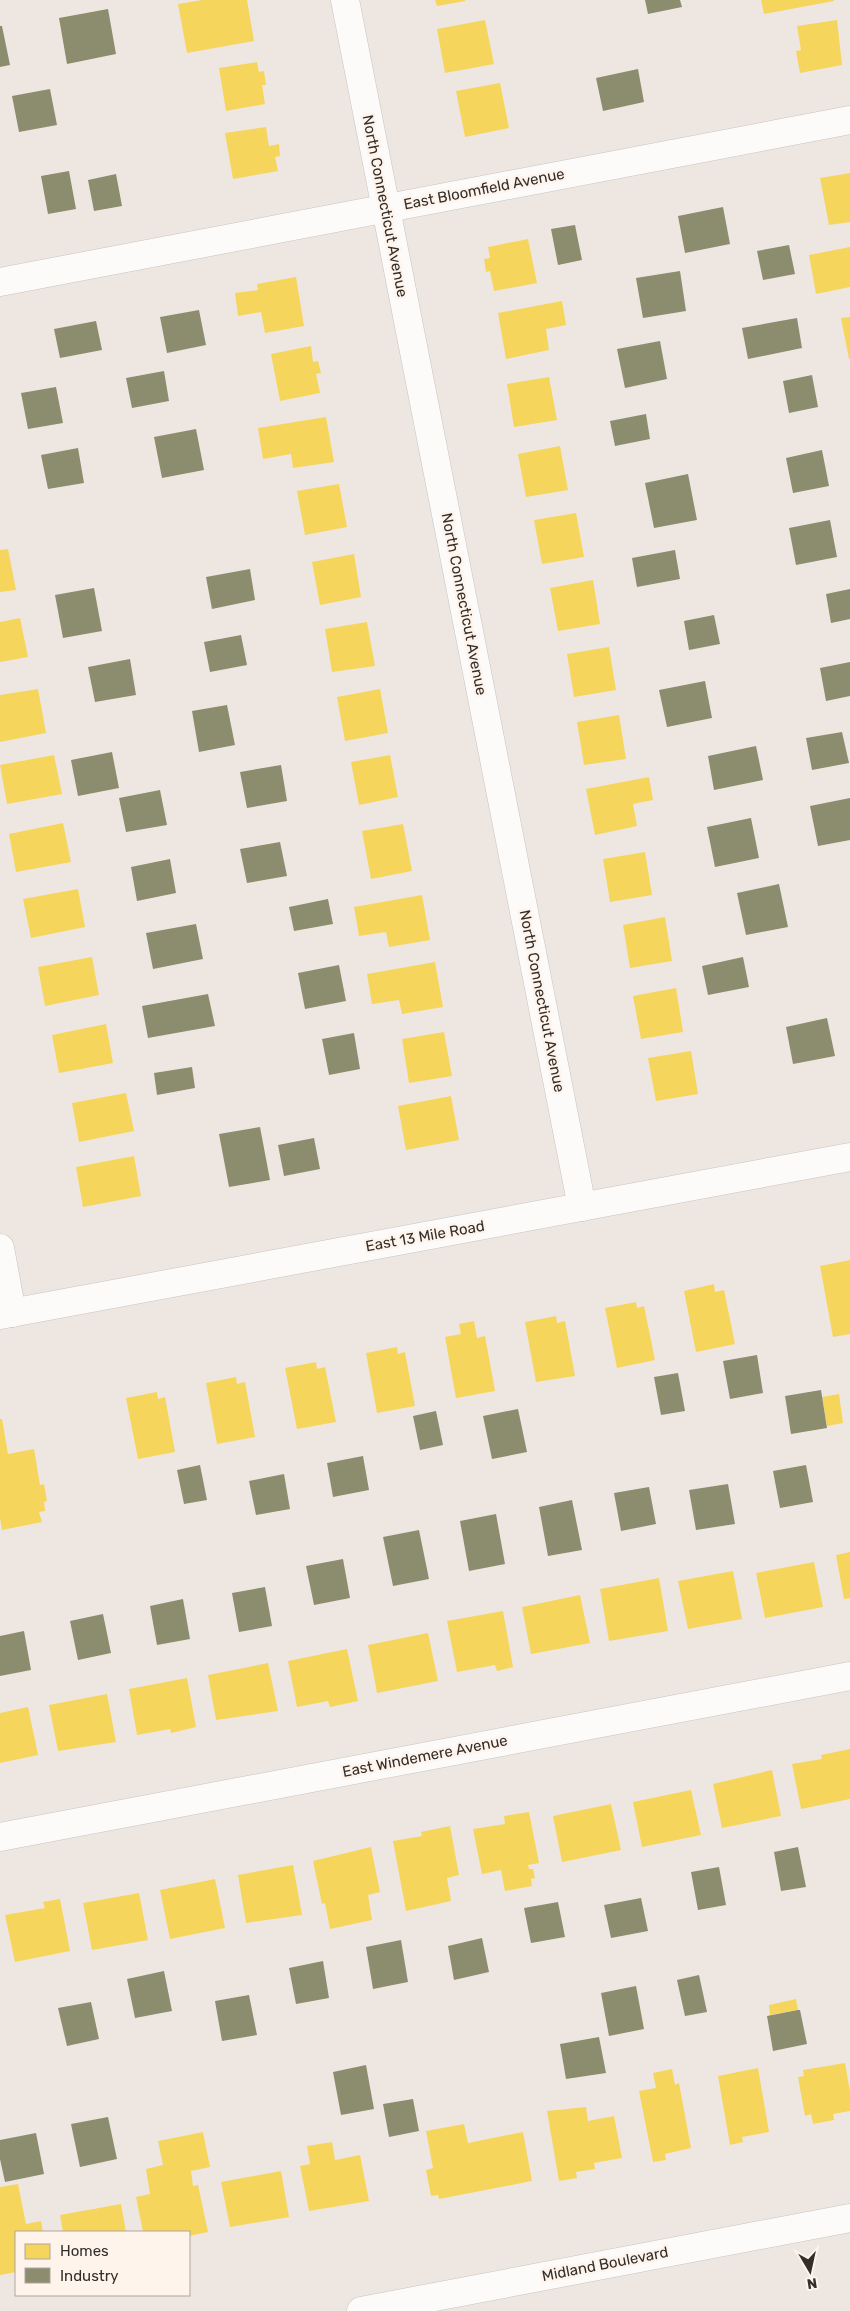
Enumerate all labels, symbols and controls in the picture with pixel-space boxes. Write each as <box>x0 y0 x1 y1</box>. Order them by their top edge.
street label: North Connecticut Avenue <box>358 113 412 299</box>
street label: East Bloomfield Avenue <box>402 165 566 213</box>
street label: North Connecticut Avenue <box>437 511 491 697</box>
street label: North Connecticut Avenue <box>515 908 569 1094</box>
street label: East 13 Mile Road <box>364 1217 486 1255</box>
street label: East Windemere Avenue <box>341 1731 509 1781</box>
legend <box>15 2231 190 2296</box>
text: Homes <box>60 2242 109 2260</box>
street label: Midland Boulevard <box>540 2243 670 2285</box>
north arrow <box>785 2246 835 2296</box>
text: Industry <box>60 2267 119 2285</box>
text: N <box>806 2274 818 2293</box>

